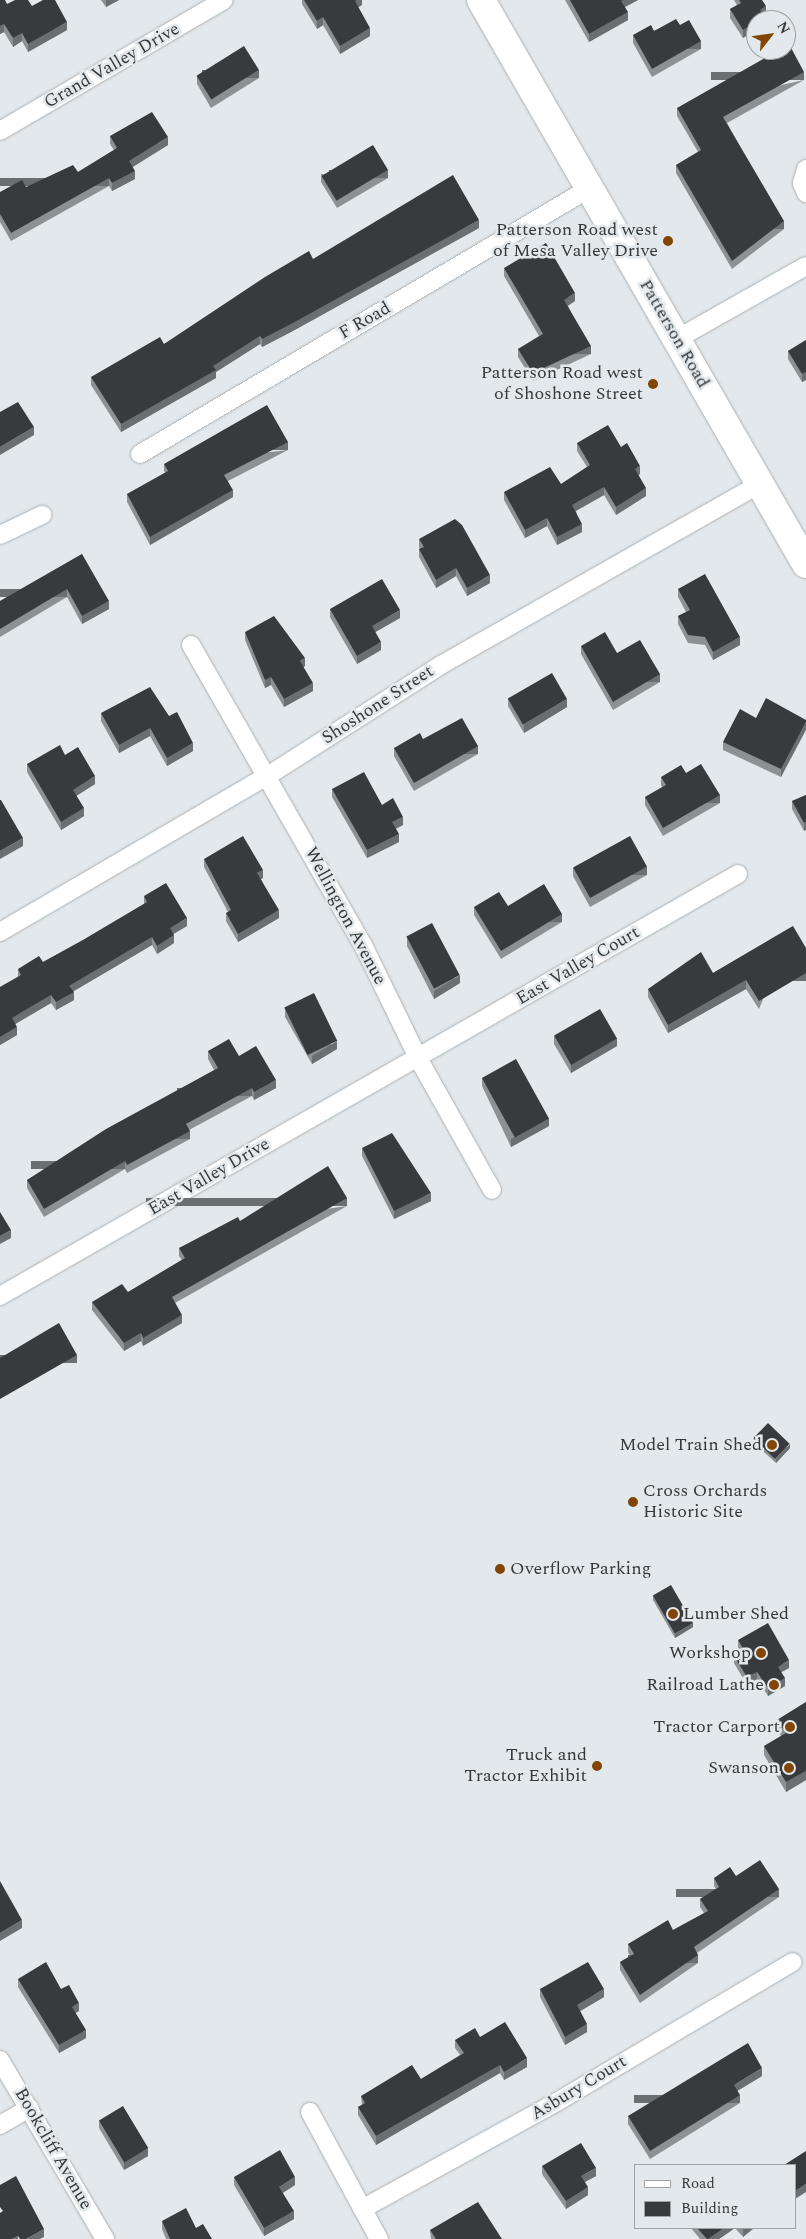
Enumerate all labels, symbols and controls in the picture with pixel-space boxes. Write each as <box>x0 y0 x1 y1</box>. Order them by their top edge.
north arrow <box>746 10 796 60</box>
street label: Grand Valley Drive <box>41 18 183 114</box>
text: N <box>772 18 796 38</box>
place label: Patterson Road west of Mesa Valley Drive <box>493 220 658 262</box>
marker: Patterson Road west of Mesa Valley Drive <box>662 235 674 247</box>
street label: Patterson Road <box>634 276 714 392</box>
street label: F Road <box>335 298 395 344</box>
place label: Patterson Road west of Shoshone Street <box>481 363 643 406</box>
marker: Patterson Road west of Shoshone Street <box>647 378 659 390</box>
street label: Shoshone Street <box>318 661 438 749</box>
street label: Wellington Avenue <box>300 843 390 989</box>
street label: East Valley Court <box>512 922 644 1010</box>
street label: East Valley Drive <box>144 1133 274 1221</box>
place label: Model Train Shed <box>619 1434 762 1456</box>
marker: Model Train Shed <box>766 1439 778 1451</box>
place label: Cross Orchards Historic Site <box>643 1481 767 1524</box>
marker: Cross Orchards Historic Site <box>627 1496 639 1508</box>
place label: Overflow Parking <box>510 1558 651 1580</box>
marker: Overflow Parking <box>494 1563 506 1575</box>
place label: Lumber Shed <box>683 1603 789 1625</box>
marker: Lumber Shed <box>667 1608 679 1620</box>
place label: Workshop <box>669 1642 751 1664</box>
marker: Workshop <box>755 1647 767 1659</box>
place label: Railroad Lathe <box>646 1674 764 1696</box>
marker: Railroad Lathe <box>768 1679 780 1691</box>
place label: Tractor Carport <box>653 1716 780 1738</box>
marker: Tractor Carport <box>784 1721 796 1733</box>
place label: Truck and Tractor Exhibit <box>464 1745 587 1788</box>
place label: Swanson <box>708 1757 779 1779</box>
marker: Truck and Tractor Exhibit <box>591 1760 603 1772</box>
marker: Swanson <box>783 1762 795 1774</box>
street label: Asbury Court <box>527 2051 631 2125</box>
street label: Bookcliff Avenue <box>9 2084 97 2214</box>
legend <box>634 2164 796 2229</box>
text: Road <box>681 2172 715 2195</box>
text: Building <box>681 2197 738 2220</box>

